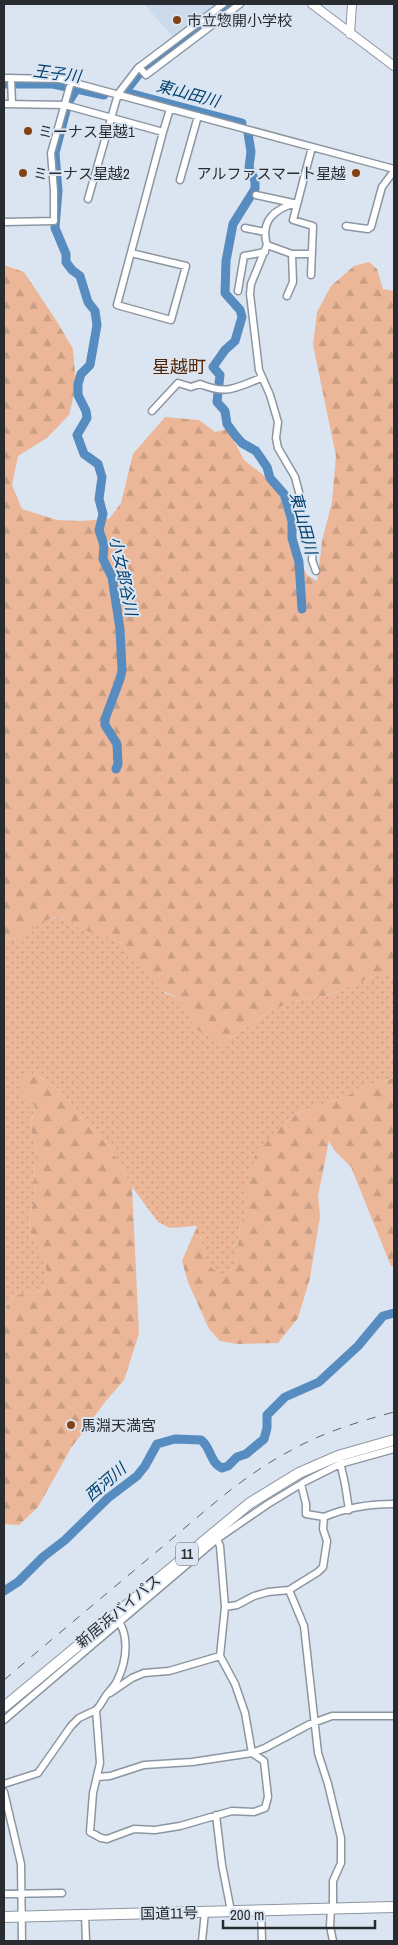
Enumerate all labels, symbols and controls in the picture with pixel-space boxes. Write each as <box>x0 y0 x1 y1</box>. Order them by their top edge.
place label: 市立惣開小学校 <box>187 10 292 31</box>
marker: 市立惣開小学校 <box>171 14 183 26</box>
water label: 王子川 <box>32 59 84 87</box>
water label: 東山田川 <box>154 74 224 112</box>
place label: ミーナス星越1 <box>38 121 135 142</box>
marker: ミーナス星越1 <box>22 125 34 137</box>
place label: ミーナス星越2 <box>33 163 130 184</box>
place label: アルファスマート星越 <box>197 163 346 184</box>
marker: ミーナス星越2 <box>17 167 29 179</box>
marker: アルファスマート星越 <box>350 167 362 179</box>
district label: 星越町 <box>152 354 206 379</box>
water label: 東山田川 <box>285 489 323 559</box>
water label: 小女郎谷川 <box>105 535 143 619</box>
place label: 馬淵天満宮 <box>81 1415 156 1436</box>
marker: 馬淵天満宮 <box>65 1419 77 1431</box>
water label: 西河川 <box>80 1457 132 1506</box>
road number: 11 <box>176 1542 198 1566</box>
street label: 新居浜バイパス <box>71 1569 165 1653</box>
scale bar <box>223 1898 376 1930</box>
street label: 国道11号 <box>140 1902 198 1924</box>
text: 200 m <box>230 1904 264 1925</box>

